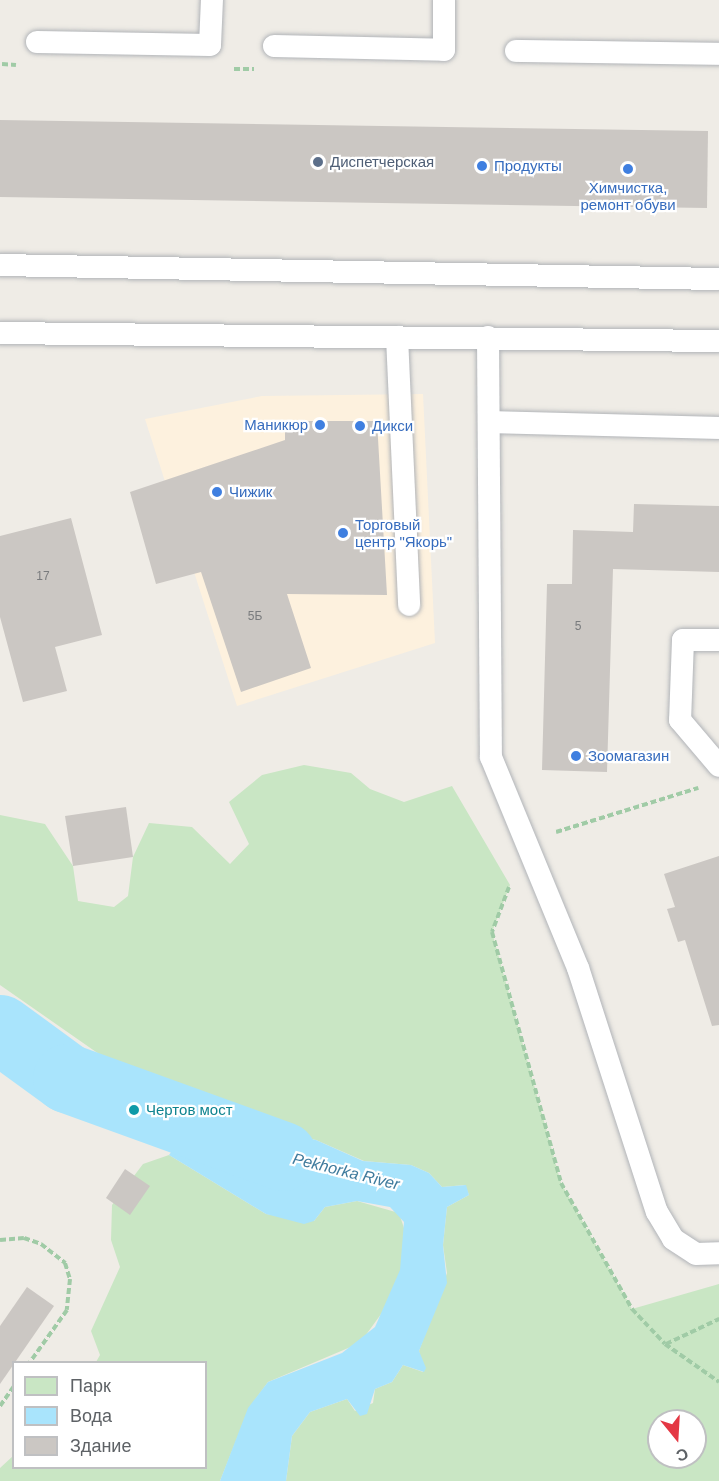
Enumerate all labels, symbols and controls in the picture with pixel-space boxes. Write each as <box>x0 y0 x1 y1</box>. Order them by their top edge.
place label: Диспетчерская <box>330 153 434 171</box>
marker: Диспетчерская <box>311 155 325 169</box>
place label: Продукты <box>494 157 562 175</box>
marker: Продукты <box>475 159 489 173</box>
marker: Химчистка, ремонт обуви <box>621 162 635 176</box>
place label: Химчистка, ремонт обуви <box>580 178 676 213</box>
place label: Маникюр <box>244 416 308 434</box>
place label: Дикси <box>372 417 413 435</box>
marker: Маникюр <box>313 418 327 432</box>
marker: Дикси <box>353 419 367 433</box>
place label: Чижик <box>229 483 272 501</box>
marker: Чижик <box>210 485 224 499</box>
place label: Торговый центр "Якорь" <box>355 515 452 550</box>
marker: Торговый центр "Якорь" <box>336 526 350 540</box>
house number: 17 <box>36 570 50 584</box>
house number: 5Б <box>248 610 262 624</box>
house number: 5 <box>575 620 581 634</box>
place label: Зоомагазин <box>588 747 669 765</box>
marker: Зоомагазин <box>569 749 583 763</box>
place label: Чертов мост <box>146 1101 233 1119</box>
marker: Чертов мост <box>127 1103 141 1117</box>
water label: Pekhorka River <box>291 1149 401 1195</box>
legend <box>12 1361 207 1469</box>
text: Парк <box>70 1376 111 1396</box>
text: Вода <box>70 1406 112 1426</box>
north arrow <box>647 1409 707 1469</box>
text: Здание <box>70 1436 131 1456</box>
text: С <box>674 1445 690 1465</box>

